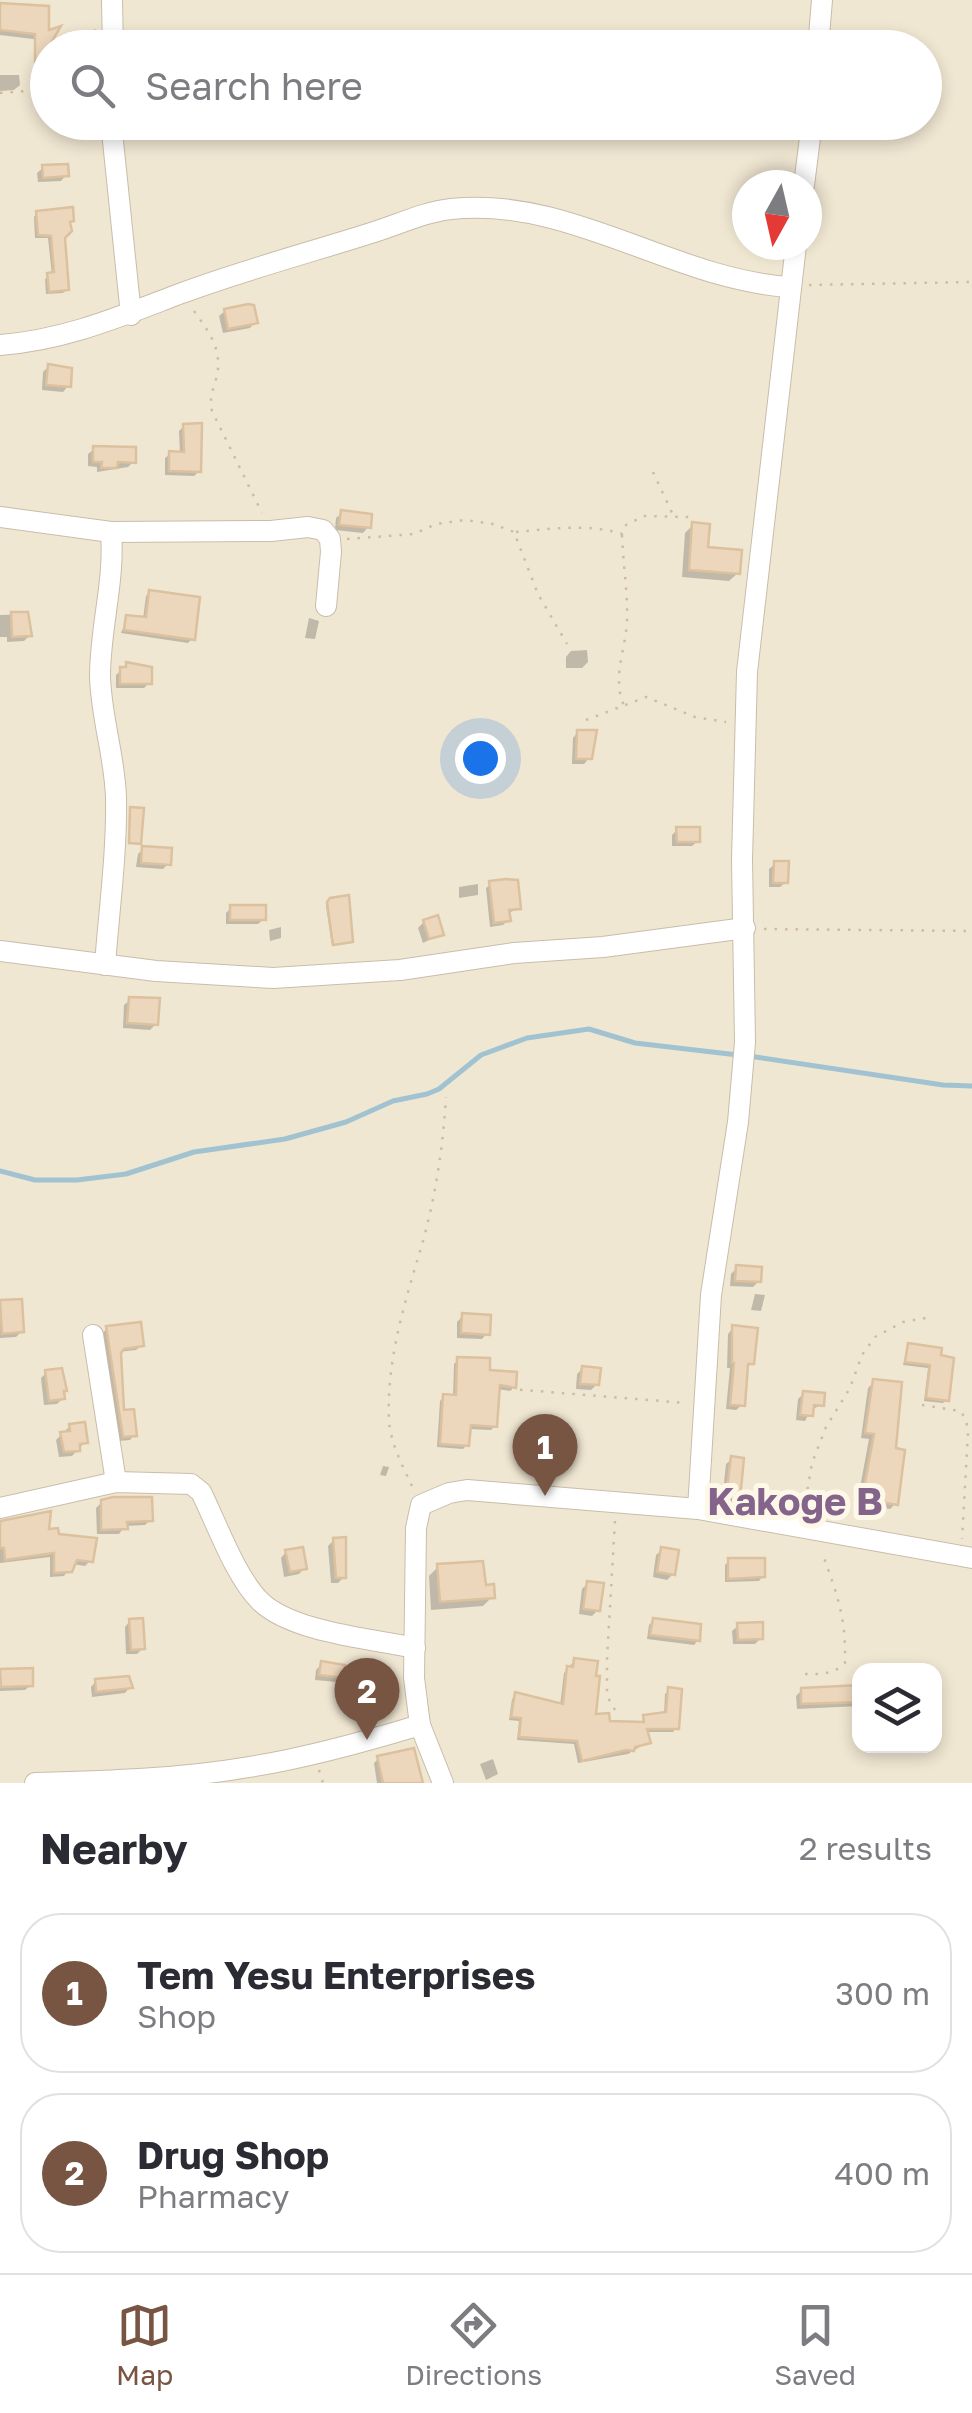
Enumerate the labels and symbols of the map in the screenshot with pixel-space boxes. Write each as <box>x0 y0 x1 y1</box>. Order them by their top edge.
north arrow <box>732 170 822 260</box>
your location <box>455 733 506 784</box>
pin: 1 <box>512 1414 578 1496</box>
district label: Kakoge B <box>707 1478 883 1524</box>
pin: 2 <box>334 1658 400 1740</box>

